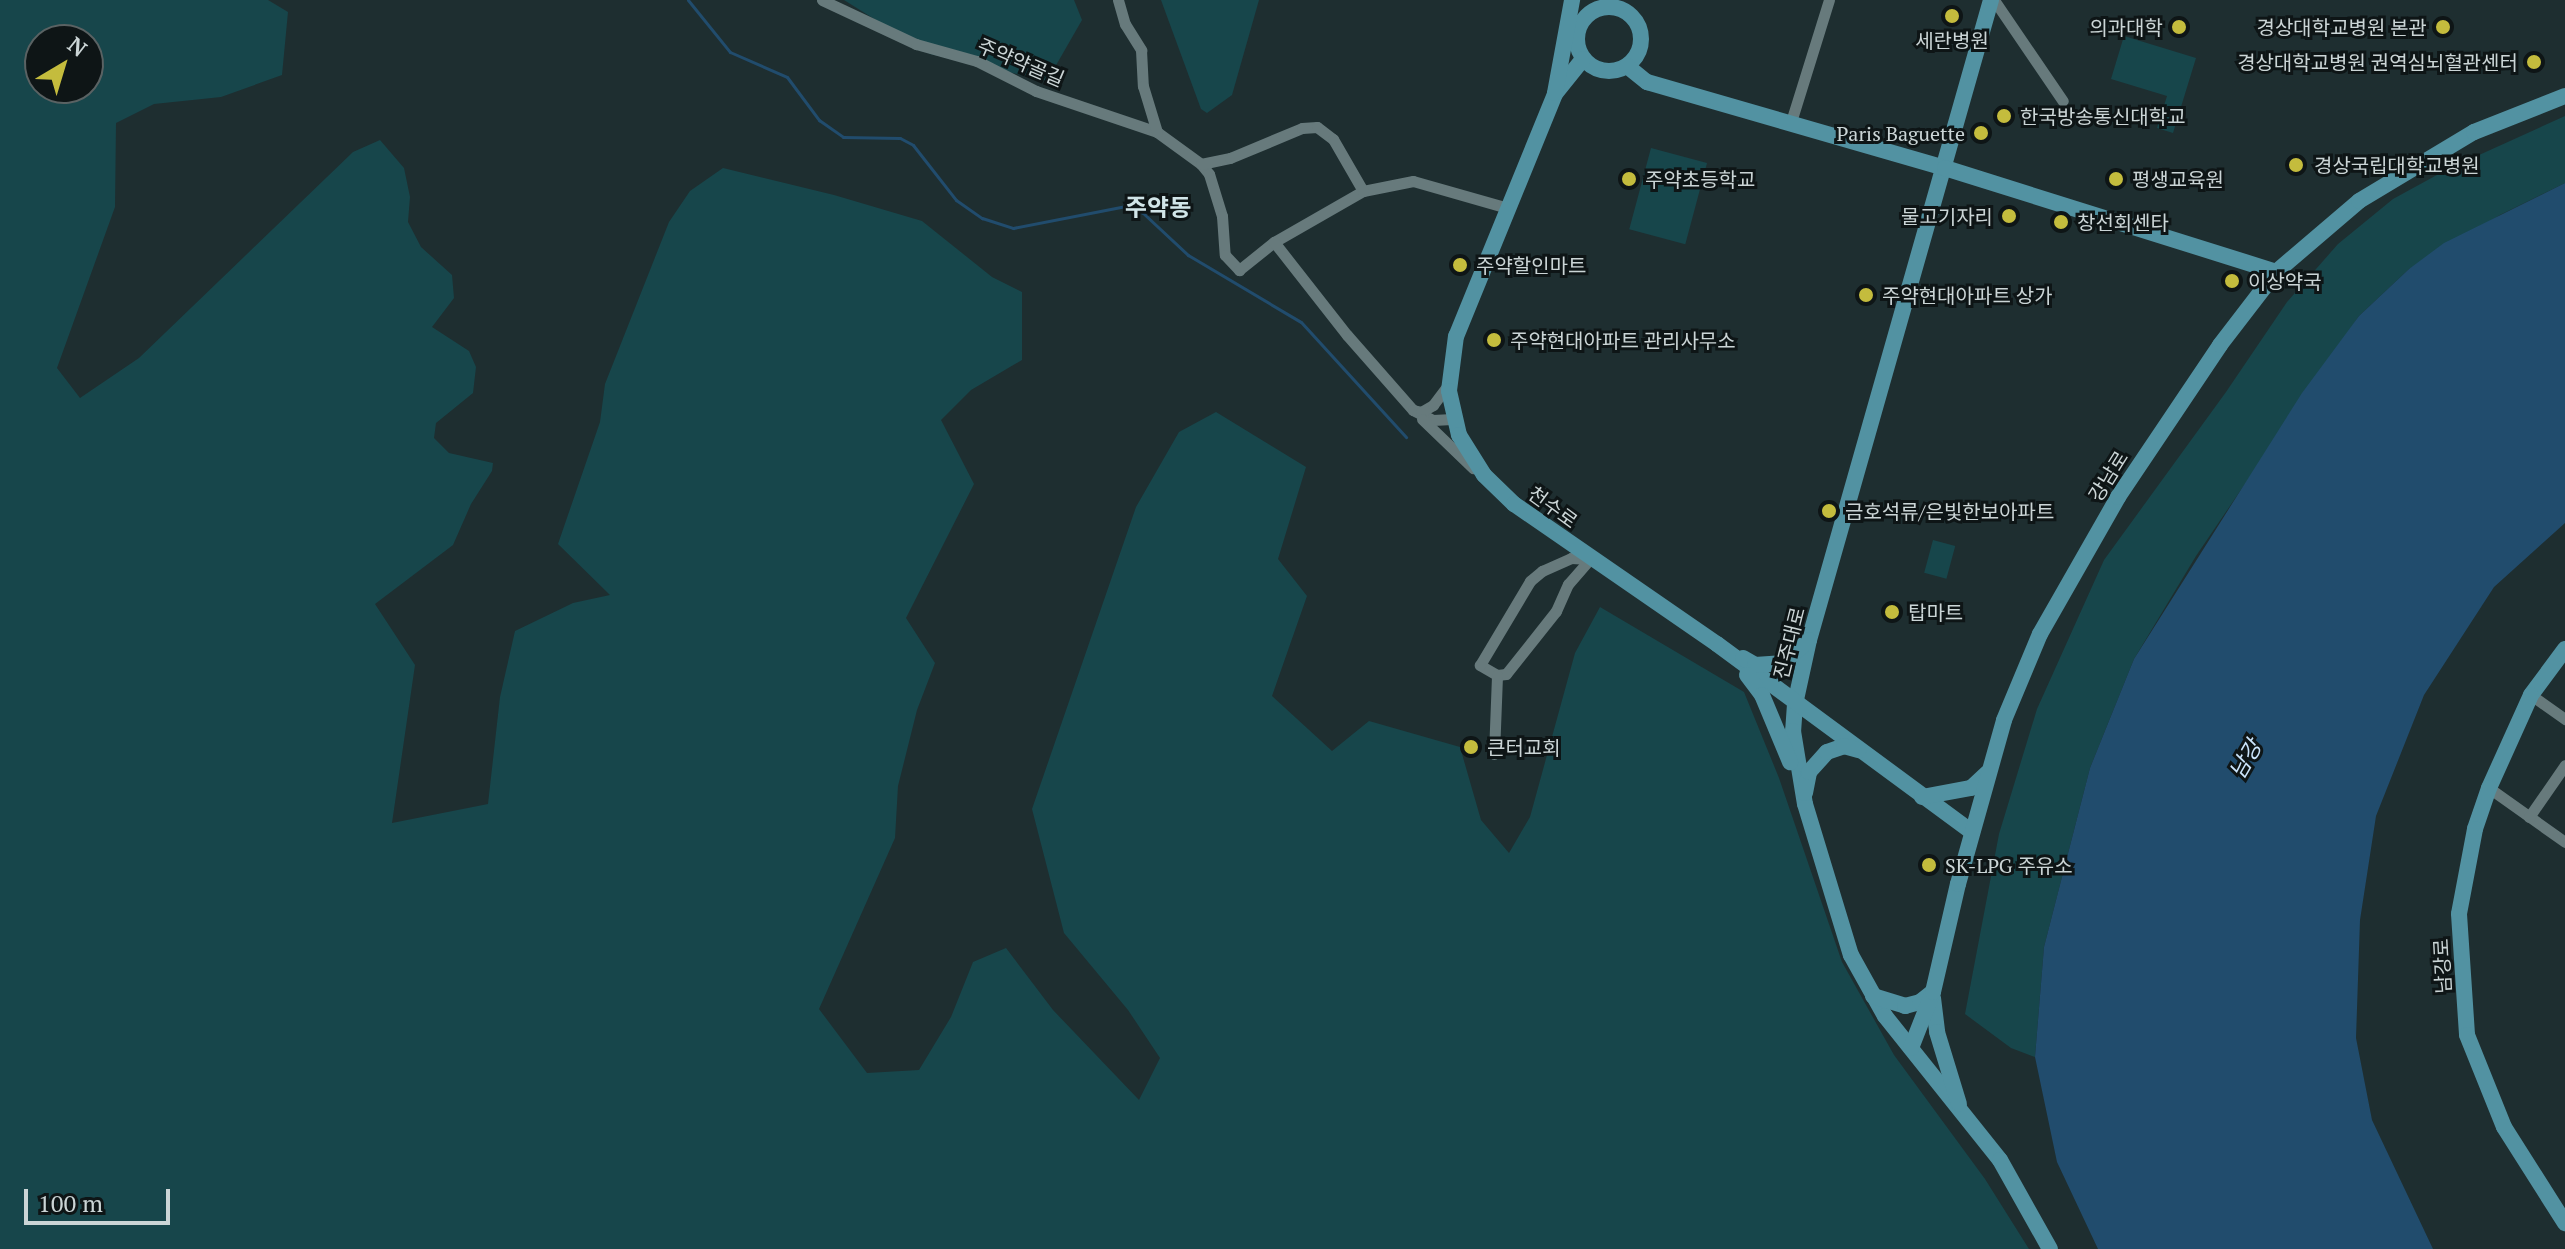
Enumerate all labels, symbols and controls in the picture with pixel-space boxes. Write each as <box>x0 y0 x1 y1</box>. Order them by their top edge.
marker: 세란병원 <box>1943 7 1961 25</box>
place label: 의과대학 <box>2089 15 2163 39</box>
place label: 경상대학교병원 본관 <box>2257 15 2427 39</box>
marker: 의과대학 <box>2170 18 2188 36</box>
marker: 경상대학교병원 본관 <box>2434 18 2452 36</box>
north arrow <box>24 24 104 104</box>
place label: 세란병원 <box>1915 28 1989 52</box>
text: N <box>62 30 93 63</box>
street label: 주약약골길 <box>974 33 1068 91</box>
place label: 경상대학교병원 권역심뇌혈관센터 <box>2237 50 2518 74</box>
marker: 경상대학교병원 권역심뇌혈관센터 <box>2525 53 2543 71</box>
place label: 한국방송통신대학교 <box>2020 104 2186 128</box>
marker: 한국방송통신대학교 <box>1995 107 2013 125</box>
place label: Paris Baguette <box>1836 121 1965 145</box>
marker: Paris Baguette <box>1972 124 1990 142</box>
place label: 경상국립대학교병원 <box>2314 153 2480 177</box>
marker: 경상국립대학교병원 <box>2285 154 2307 176</box>
place label: 주약초등학교 <box>1645 167 1755 191</box>
place label: 평생교육원 <box>2132 167 2224 191</box>
marker: 주약초등학교 <box>1620 170 1638 188</box>
marker: 평생교육원 <box>2107 170 2125 188</box>
district label: 주약동 <box>1125 194 1191 222</box>
place label: 물고기자리 <box>1901 204 1993 228</box>
marker: 물고기자리 <box>2000 207 2018 225</box>
place label: 창선회센타 <box>2077 210 2169 234</box>
marker: 창선회센타 <box>2052 213 2070 231</box>
place label: 주약할인마트 <box>1476 253 1586 277</box>
marker: 주약할인마트 <box>1451 256 1469 274</box>
place label: 이상약국 <box>2248 269 2322 293</box>
marker: 이상약국 <box>2223 272 2241 290</box>
place label: 주약현대아파트 상가 <box>1882 283 2052 307</box>
marker: 주약현대아파트 상가 <box>1857 286 1875 304</box>
place label: 주약현대아파트 관리사무소 <box>1510 328 1736 352</box>
marker: 주약현대아파트 관리사무소 <box>1485 331 1503 349</box>
street label: 강남로 <box>2083 446 2133 506</box>
street label: 천수로 <box>1524 481 1582 533</box>
place label: 금호석류/은빛한보아파트 <box>1845 499 2054 523</box>
marker: 금호석류/은빛한보아파트 <box>1820 502 1838 520</box>
place label: 탑마트 <box>1908 600 1963 624</box>
marker: 탑마트 <box>1883 603 1901 621</box>
street label: 진주대로 <box>1768 604 1810 682</box>
place label: 큰터교회 <box>1487 735 1561 759</box>
water label: 남강 <box>2223 735 2267 783</box>
marker: 큰터교회 <box>1462 738 1480 756</box>
place label: SK-LPG 주유소 <box>1945 853 2073 877</box>
marker: SK-LPG 주유소 <box>1920 856 1938 874</box>
street label: 남강로 <box>2429 938 2455 994</box>
scale bar <box>28 1173 174 1223</box>
text: 100 m <box>38 1187 103 1219</box>

